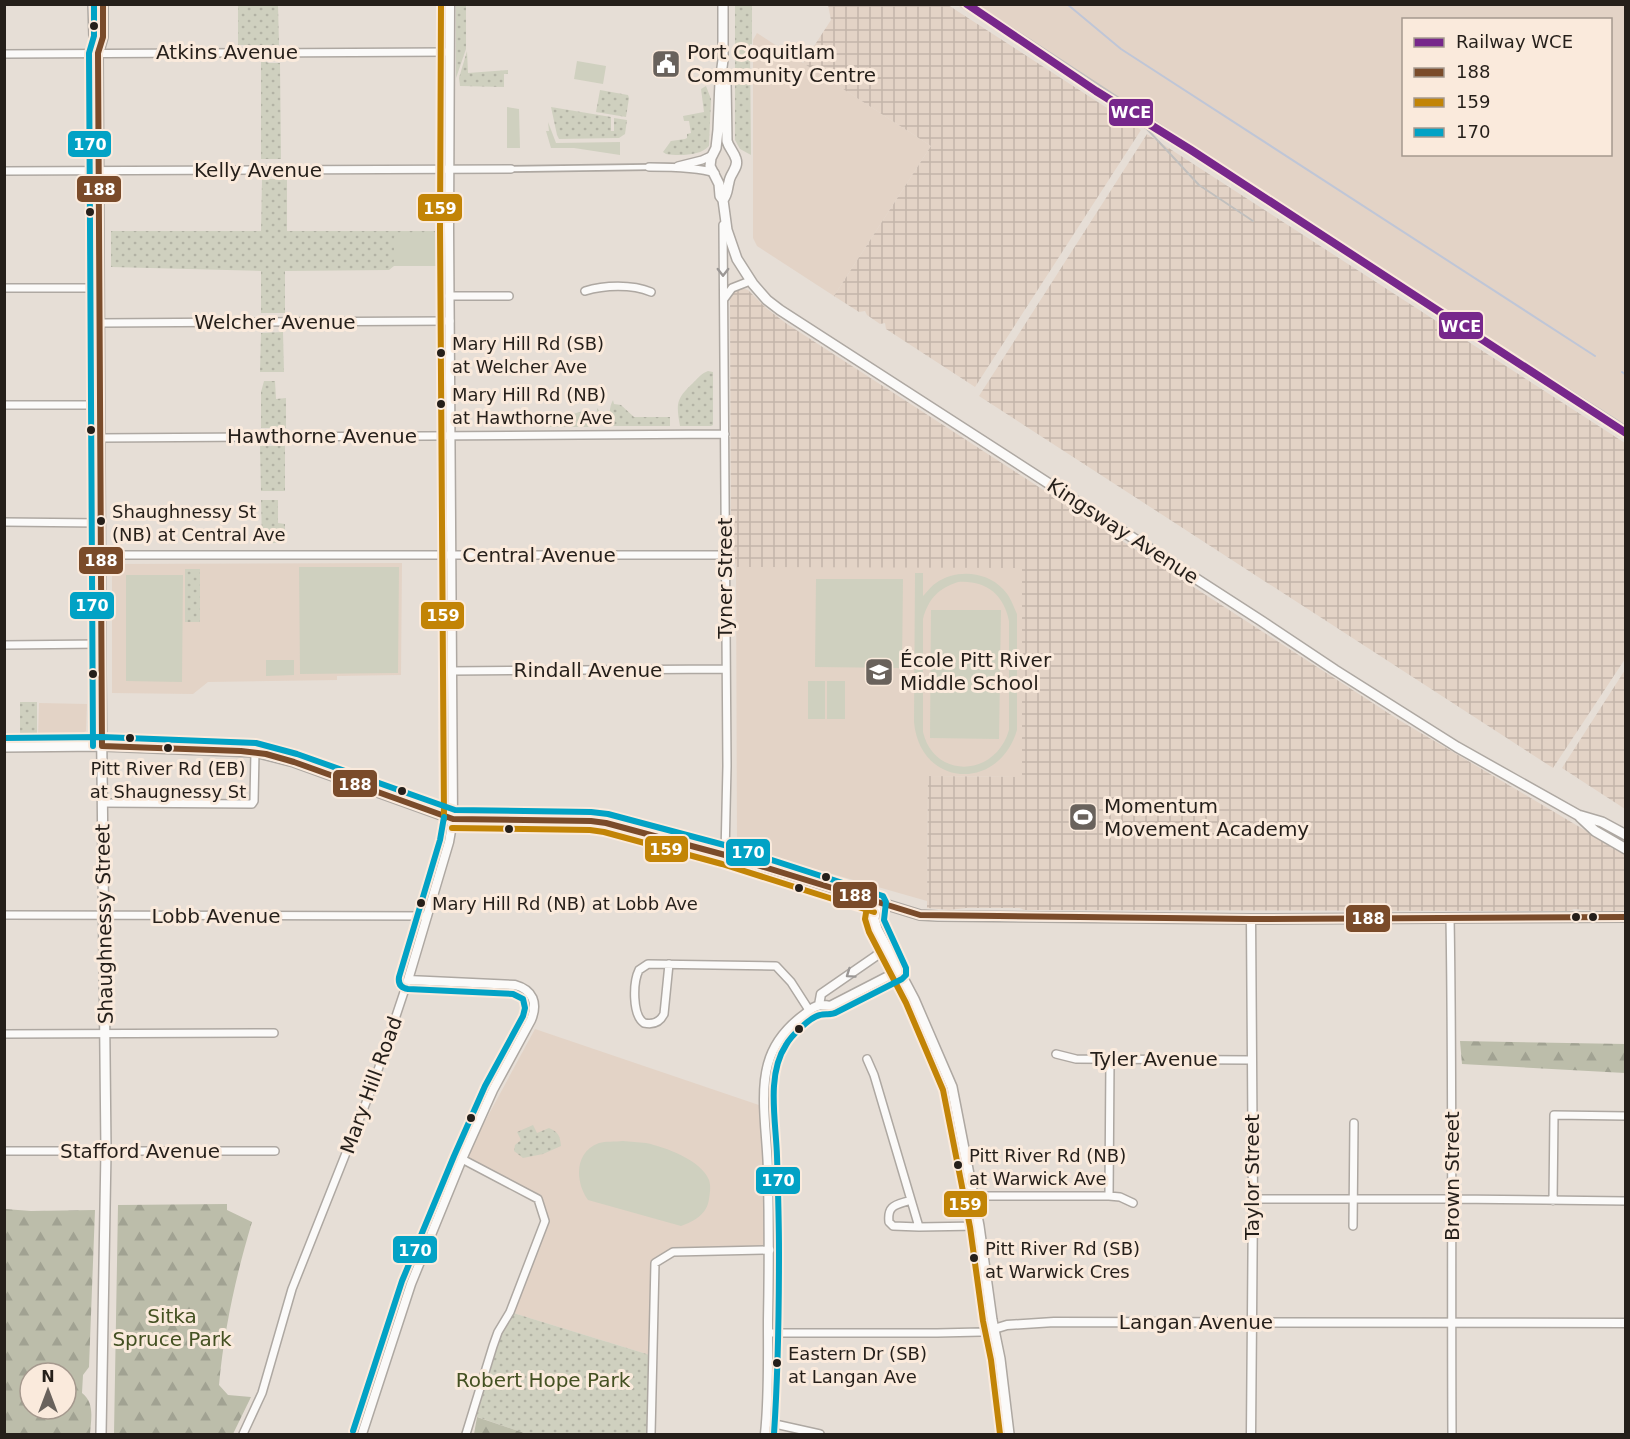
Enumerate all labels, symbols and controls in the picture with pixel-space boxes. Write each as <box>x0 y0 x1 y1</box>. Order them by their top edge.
legend <box>1402 18 1612 156</box>
unlabelled marker <box>88 20 100 32</box>
text: Railway WCE <box>1456 31 1573 52</box>
street label: Atkins Avenue <box>156 40 298 64</box>
place label: Port Coquitlam Community Centre <box>687 40 876 87</box>
public building icon: Port Coquitlam Community Centre <box>650 48 682 80</box>
text: 188 <box>1456 61 1490 82</box>
text: 159 <box>1456 91 1490 112</box>
line badge: WCE <box>1108 98 1154 127</box>
text: WCE <box>1111 103 1151 122</box>
text: 170 <box>1456 121 1490 142</box>
line badge: 170 <box>67 130 112 158</box>
text: 170 <box>73 135 107 154</box>
street label: Kelly Avenue <box>194 158 322 182</box>
line badge: 188 <box>76 175 122 203</box>
text: 188 <box>82 180 116 199</box>
line badge: 159 <box>417 193 463 222</box>
text: 159 <box>423 199 457 218</box>
unlabelled marker <box>84 206 96 218</box>
one-way arrow <box>717 267 729 276</box>
street label: Welcher Avenue <box>194 310 356 334</box>
line badge: WCE <box>1438 311 1484 340</box>
text: WCE <box>1441 317 1481 336</box>
place label: Mary Hill Rd (SB) at Welcher Ave <box>452 333 604 377</box>
marker: Mary Hill Rd (SB) at Welcher Ave <box>435 347 447 359</box>
place label: Mary Hill Rd (NB) at Hawthorne Ave <box>452 384 613 428</box>
marker: Mary Hill Rd (NB) at Hawthorne Ave <box>435 398 447 410</box>
unlabelled marker <box>85 424 97 436</box>
street label: Hawthorne Avenue <box>227 424 417 448</box>
street label: Kingsway Avenue <box>1043 473 1203 589</box>
place label: Shaughnessy St (NB) at Central Ave <box>112 501 286 545</box>
marker: Shaughnessy St (NB) at Central Ave <box>95 515 107 527</box>
street label: Tyner Street <box>713 517 737 640</box>
street label: Central Avenue <box>462 543 616 567</box>
line badge: 188 <box>78 546 124 575</box>
text: 188 <box>84 551 118 570</box>
line badge: 170 <box>69 591 115 620</box>
text: 170 <box>75 596 109 615</box>
line badge: 159 <box>420 601 465 630</box>
text: 159 <box>426 606 460 625</box>
place label: École Pitt River Middle School <box>900 648 1052 695</box>
school or university icon: École Pitt River Middle School <box>863 656 895 688</box>
street label: Rindall Avenue <box>514 658 662 682</box>
unlabelled marker <box>87 668 99 680</box>
unlabelled marker <box>124 732 136 744</box>
marker: Pitt River Rd (EB) at Shaugnessy St <box>162 742 174 754</box>
place label: Pitt River Rd (EB) at Shaugnessy St <box>90 758 246 802</box>
line badge: 188 <box>332 769 378 798</box>
text: 188 <box>338 775 372 794</box>
unlabelled marker <box>396 785 408 797</box>
place label: Momentum Movement Academy <box>1104 794 1309 841</box>
sports icon: Momentum Movement Academy <box>1067 801 1099 833</box>
street label: Shaughnessy Street <box>90 823 118 1024</box>
unlabelled marker <box>503 823 515 835</box>
line badge: 159 <box>644 835 689 863</box>
line badge: 170 <box>725 838 771 867</box>
text: 159 <box>649 840 683 859</box>
text: 170 <box>731 843 765 862</box>
unlabelled marker <box>820 871 832 883</box>
line badge: 188 <box>832 881 878 909</box>
unlabelled marker <box>793 882 805 894</box>
text: 188 <box>838 886 872 905</box>
place label: Mary Hill Rd (NB) at Lobb Ave <box>432 893 698 914</box>
marker: Mary Hill Rd (NB) at Lobb Ave <box>415 897 427 909</box>
street label: Lobb Avenue <box>151 904 281 928</box>
line badge: 188 <box>1345 904 1391 933</box>
text: 188 <box>1351 909 1385 928</box>
unlabelled marker <box>1570 911 1582 923</box>
unlabelled marker <box>1587 911 1599 923</box>
one-way arrow <box>845 967 856 978</box>
street label: Mary Hill Road <box>335 1013 407 1157</box>
unlabelled marker <box>793 1023 805 1035</box>
street label: Tyler Avenue <box>1089 1047 1218 1071</box>
street label: Brown Street <box>1440 1111 1464 1241</box>
unlabelled marker <box>465 1112 477 1124</box>
street label: Taylor Street <box>1240 1114 1264 1241</box>
street label: Stafford Avenue <box>60 1139 220 1163</box>
place label: Pitt River Rd (NB) at Warwick Ave <box>969 1145 1126 1189</box>
marker: Pitt River Rd (NB) at Warwick Ave <box>952 1159 964 1171</box>
line badge: 170 <box>755 1166 801 1195</box>
text: 170 <box>761 1171 795 1190</box>
line badge: 159 <box>943 1190 988 1218</box>
text: 159 <box>948 1195 982 1214</box>
line badge: 170 <box>392 1235 438 1264</box>
place label: Pitt River Rd (SB) at Warwick Cres <box>985 1238 1140 1282</box>
text: 170 <box>398 1241 432 1260</box>
marker: Pitt River Rd (SB) at Warwick Cres <box>968 1252 980 1264</box>
park label: Sitka Spruce Park <box>112 1304 232 1351</box>
street label: Langan Avenue <box>1119 1310 1273 1334</box>
place label: Eastern Dr (SB) at Langan Ave <box>788 1343 927 1387</box>
marker: Eastern Dr (SB) at Langan Ave <box>771 1357 783 1369</box>
north arrow <box>18 1361 78 1421</box>
text: N <box>41 1367 55 1386</box>
park label: Robert Hope Park <box>456 1368 631 1392</box>

